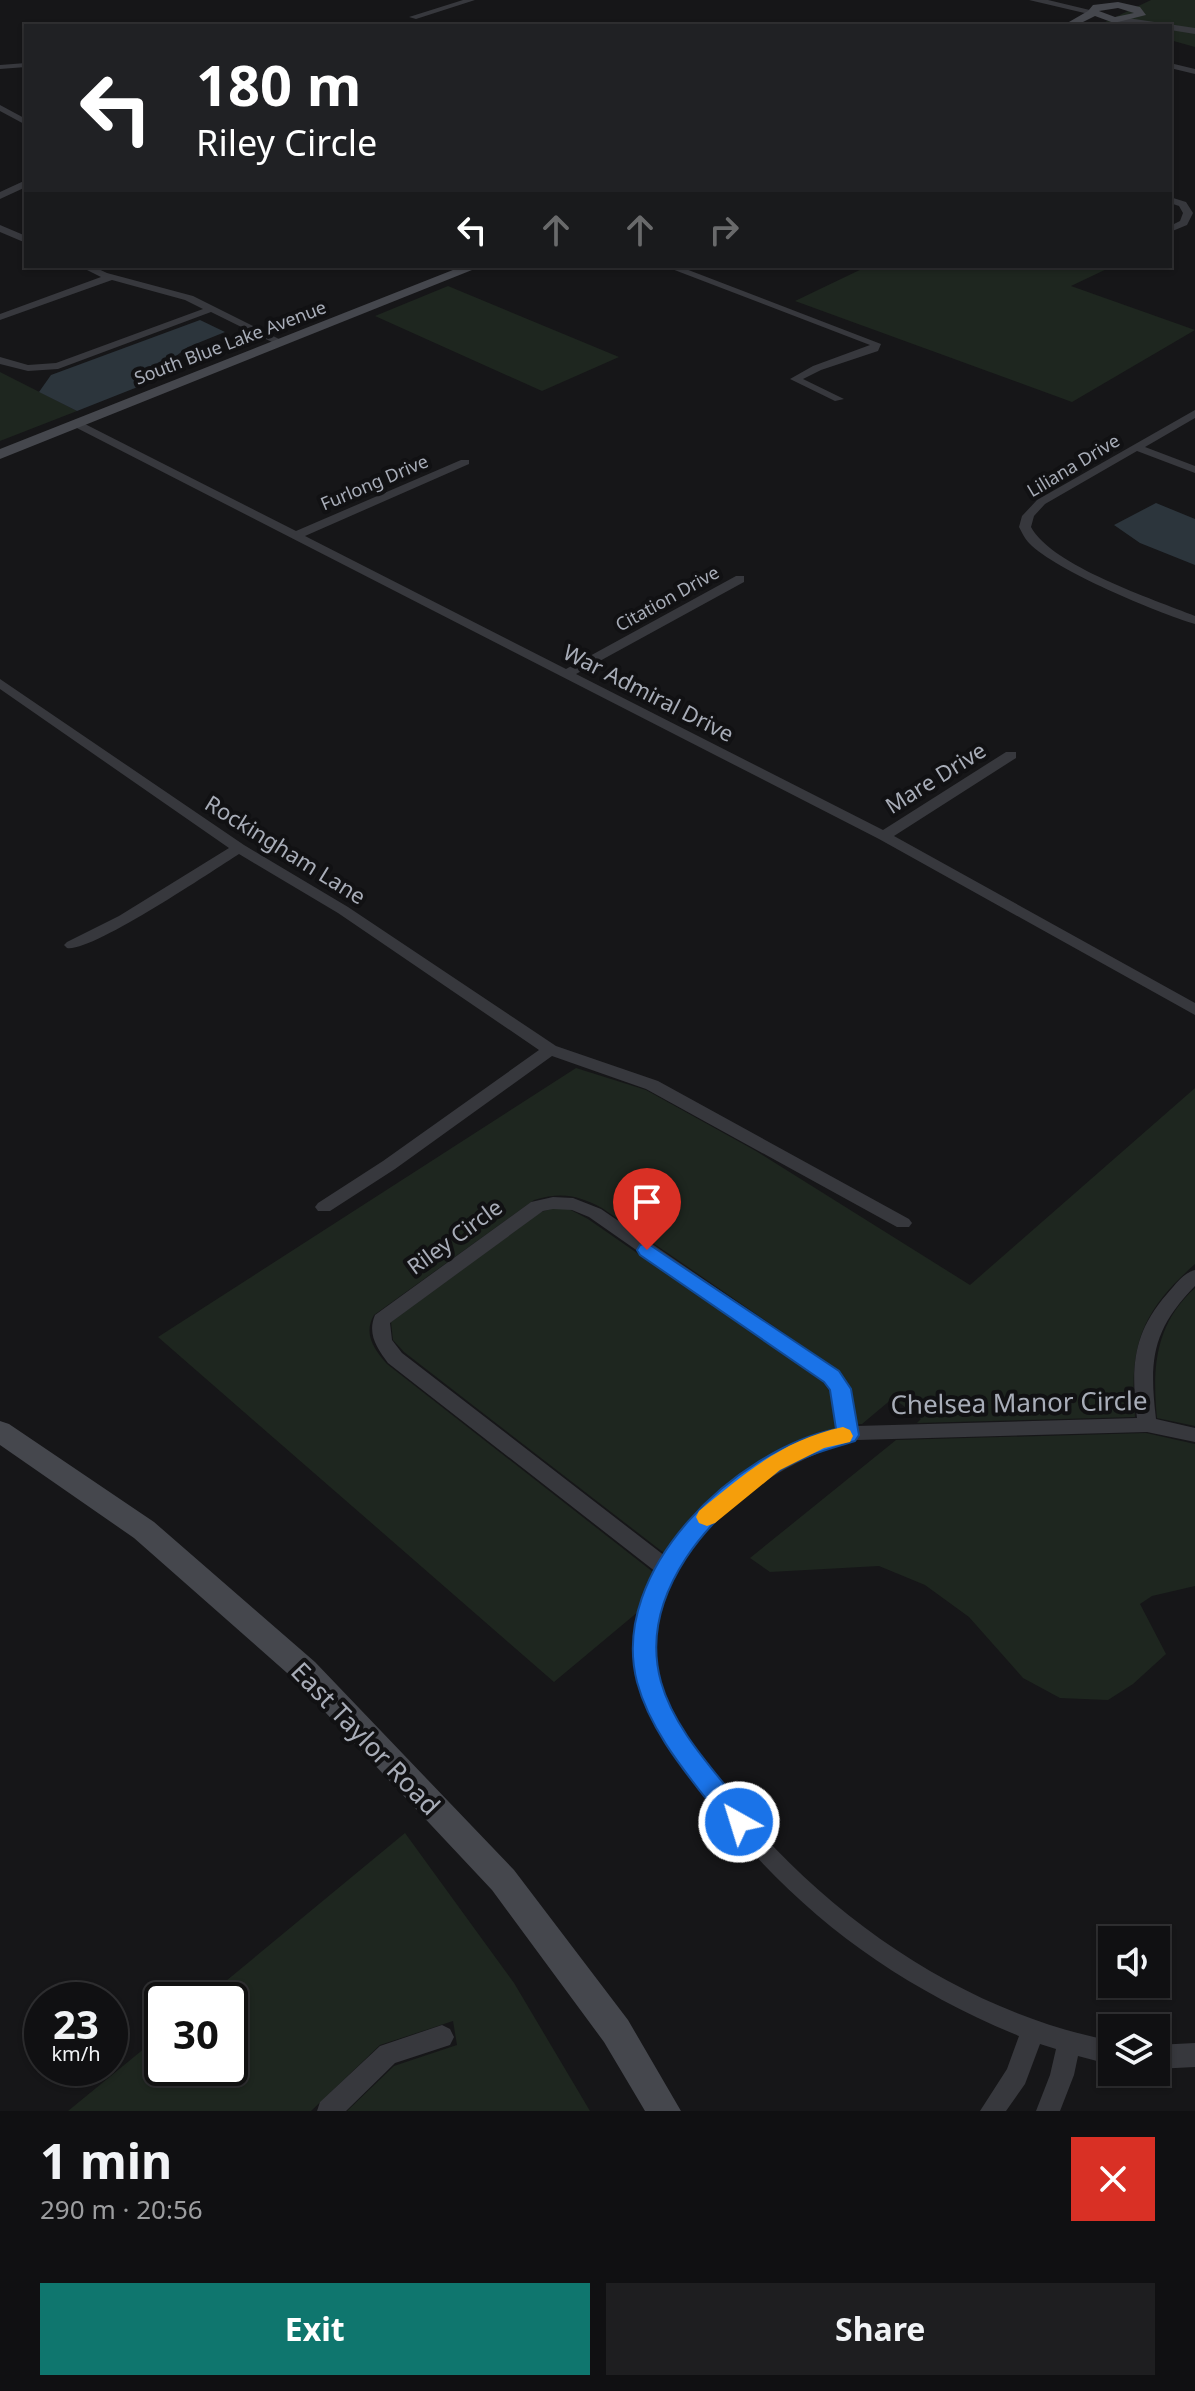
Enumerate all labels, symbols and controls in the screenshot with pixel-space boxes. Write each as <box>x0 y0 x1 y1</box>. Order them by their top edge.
text: 180 m <box>196 46 361 122</box>
icon: left <box>64 56 168 160</box>
text: Riley Circle <box>196 118 377 167</box>
icon: left <box>450 208 494 252</box>
icon: ahead <box>534 208 578 252</box>
icon: ahead <box>618 208 662 252</box>
icon: right <box>702 208 746 252</box>
street label: South Blue Lake Avenue <box>131 294 329 390</box>
street label: Liliana Drive <box>1022 428 1124 502</box>
street label: Furlong Drive <box>316 449 432 515</box>
street label: Citation Drive <box>611 560 723 636</box>
street label: War Admiral Drive <box>559 636 739 748</box>
street label: Mare Drive <box>879 734 991 820</box>
street label: Rockingham Lane <box>200 787 372 911</box>
pin <box>613 1168 681 1250</box>
icon: arrive <box>625 1180 669 1224</box>
street label: Riley Circle <box>400 1191 508 1281</box>
street label: Chelsea Manor Circle <box>890 1382 1148 1422</box>
street label: East Taylor Road <box>283 1653 449 1823</box>
position arrow <box>697 1780 781 1864</box>
map controls <box>1098 1926 1170 2086</box>
button: sound <box>1098 1926 1170 1998</box>
speed limit sign: 30 <box>144 1982 248 2086</box>
text: 23 <box>53 1996 99 2051</box>
button: layers <box>1098 2014 1170 2086</box>
text: km/h <box>51 2040 101 2067</box>
text: 1 min <box>40 2128 172 2193</box>
button: close <box>1071 2137 1155 2221</box>
text: 290 m · 20:56 <box>40 2191 203 2227</box>
button: Exit <box>40 2283 590 2375</box>
button: Share <box>606 2283 1155 2375</box>

